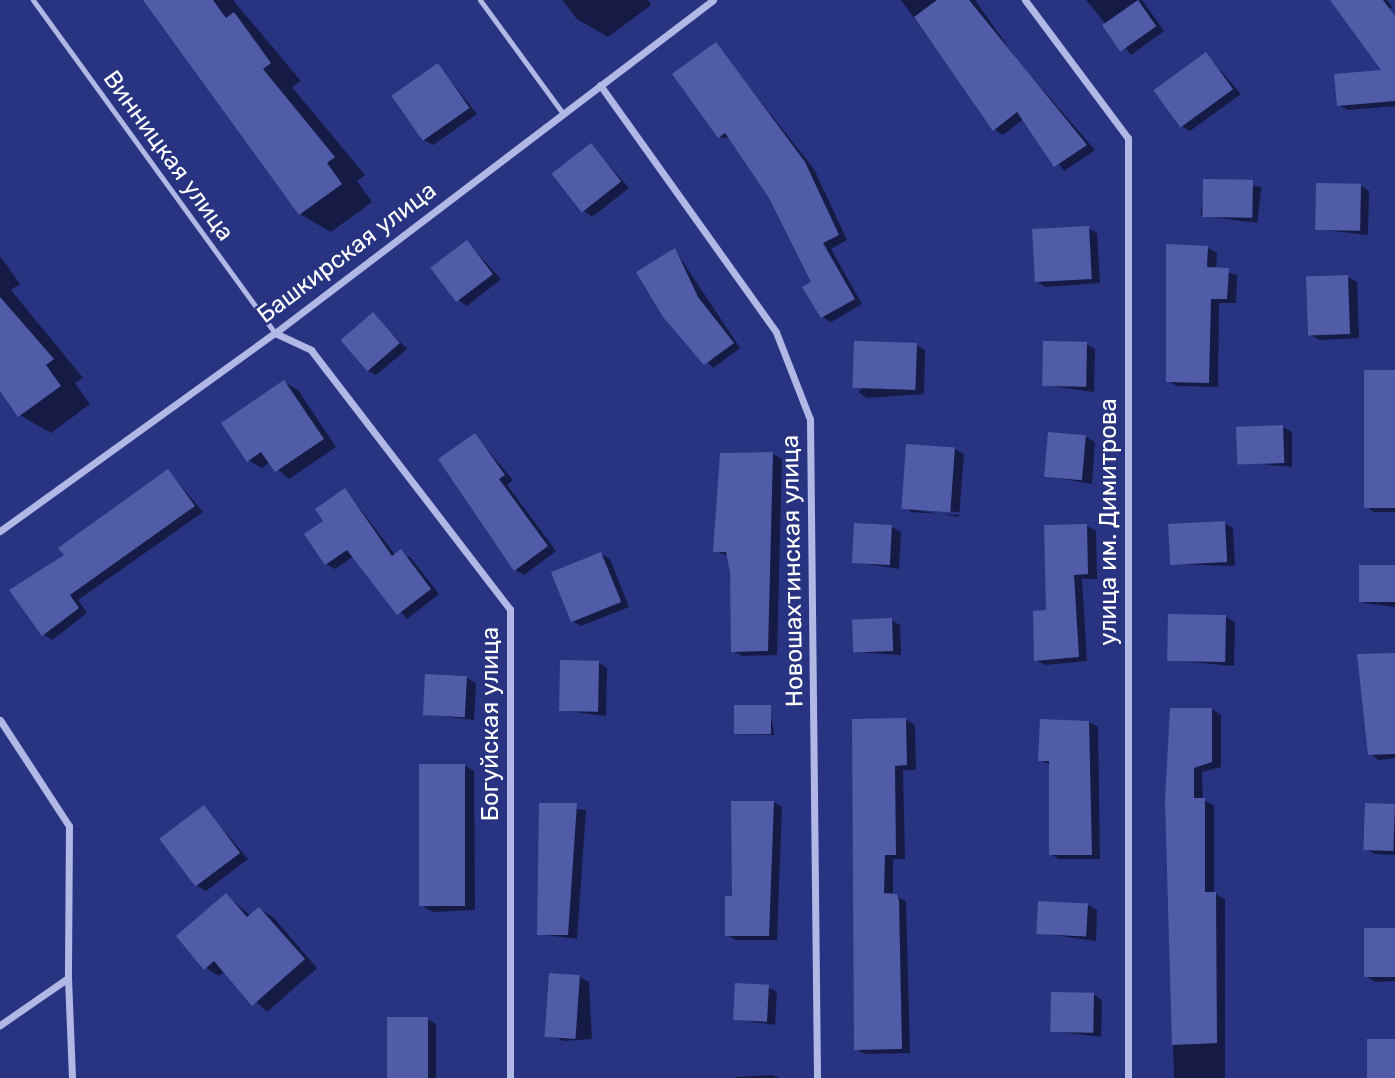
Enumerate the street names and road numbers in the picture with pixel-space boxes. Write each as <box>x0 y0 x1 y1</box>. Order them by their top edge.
street label: Винницкая улица <box>97 65 239 247</box>
street label: Башкирская улица <box>252 176 442 330</box>
street label: улица им. Димитрова <box>1095 398 1123 646</box>
street label: Новошахтинская улица <box>776 435 810 707</box>
street label: Богуйская улица <box>477 627 505 821</box>

